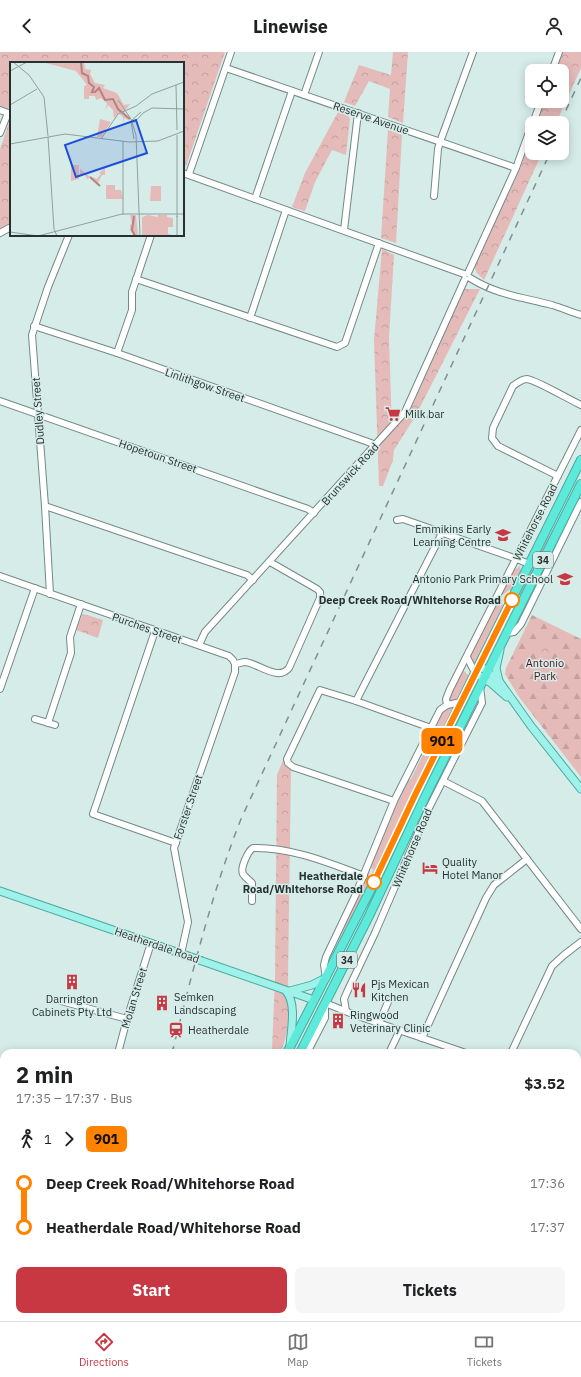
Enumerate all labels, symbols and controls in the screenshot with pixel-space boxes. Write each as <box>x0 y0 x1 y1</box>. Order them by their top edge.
icon: back <box>16 15 38 37</box>
text: Linewise <box>253 15 328 38</box>
icon: person <box>543 15 565 37</box>
inset map <box>10 62 184 236</box>
map controls <box>525 64 569 160</box>
button: locate <box>525 64 569 108</box>
street label: Reserve Avenue <box>331 98 411 138</box>
button: layers <box>525 116 569 160</box>
street label: Linlithgow Street <box>163 365 247 405</box>
street label: Dudley Street <box>29 377 47 445</box>
supermarket icon: Milk bar <box>384 405 402 423</box>
place label: Milk bar <box>405 407 444 421</box>
street label: Hopetoun Street <box>117 436 199 476</box>
street label: Brunswick Road <box>318 440 382 508</box>
street label: Whitehorse Road <box>510 481 560 563</box>
place label: Emmikins Early Learning Centre <box>413 522 492 549</box>
school or university icon: Emmikins Early Learning Centre <box>494 526 512 544</box>
road number: 34 <box>533 552 553 568</box>
school or university icon: Antonio Park Primary School <box>556 570 574 588</box>
place label: Antonio Park Primary School <box>413 572 553 586</box>
marker: Deep Creek Road/Whitehorse Road <box>504 592 520 608</box>
place label: Deep Creek Road/Whitehorse Road <box>319 593 501 607</box>
street label: Purches Street <box>110 610 184 647</box>
park label: Antonio Park <box>526 656 564 683</box>
line badge: 901 <box>419 728 465 754</box>
text: 901 <box>429 732 455 750</box>
street label: Forster Street <box>170 772 206 841</box>
street label: Whitehorse Road <box>389 806 435 890</box>
place label: Quality Hotel Manor <box>442 855 503 882</box>
hotel icon: Quality Hotel Manor <box>421 859 439 877</box>
place label: Heatherdale Road/Whitehorse Road <box>243 869 363 896</box>
marker: Heatherdale Road/Whitehorse Road <box>366 874 382 890</box>
street label: Heatherdale Road <box>113 924 201 966</box>
road number: 34 <box>337 952 357 968</box>
street label: Molan Street <box>118 966 150 1030</box>
building icon: Darrington Cabinets Pty Ltd <box>63 973 81 991</box>
place label: Pjs Mexican Kitchen <box>371 977 429 1004</box>
restaurant icon: Pjs Mexican Kitchen <box>350 981 368 999</box>
place label: Semken Landscaping <box>174 990 236 1017</box>
place label: Darrington Cabinets Pty Ltd <box>32 992 112 1019</box>
building icon: Semken Landscaping <box>153 994 171 1012</box>
place label: Ringwood Veterinary Clinic <box>350 1008 431 1035</box>
building icon: Ringwood Veterinary Clinic <box>329 1012 347 1030</box>
station icon: Heatherdale <box>167 1021 185 1039</box>
place label: Heatherdale <box>188 1023 249 1037</box>
text: 2 min <box>16 1060 73 1089</box>
text: $3.52 <box>524 1074 565 1093</box>
text: 17:35 – 17:37 · Bus <box>16 1090 132 1107</box>
icon: walk <box>16 1128 38 1150</box>
icon: forward <box>58 1128 80 1150</box>
text: 901 <box>94 1130 119 1148</box>
text: 1 <box>44 1131 52 1148</box>
text: Deep Creek Road/Whitehorse Road <box>46 1174 295 1193</box>
text: 17:36 <box>530 1175 565 1192</box>
text: Heatherdale Road/Whitehorse Road <box>46 1218 301 1237</box>
text: 17:37 <box>530 1219 565 1236</box>
button: Start <box>16 1267 287 1313</box>
button: Tickets <box>295 1267 565 1313</box>
tab: Directions <box>79 1331 129 1369</box>
tab: Map <box>287 1331 309 1369</box>
tab: Tickets <box>467 1331 502 1369</box>

